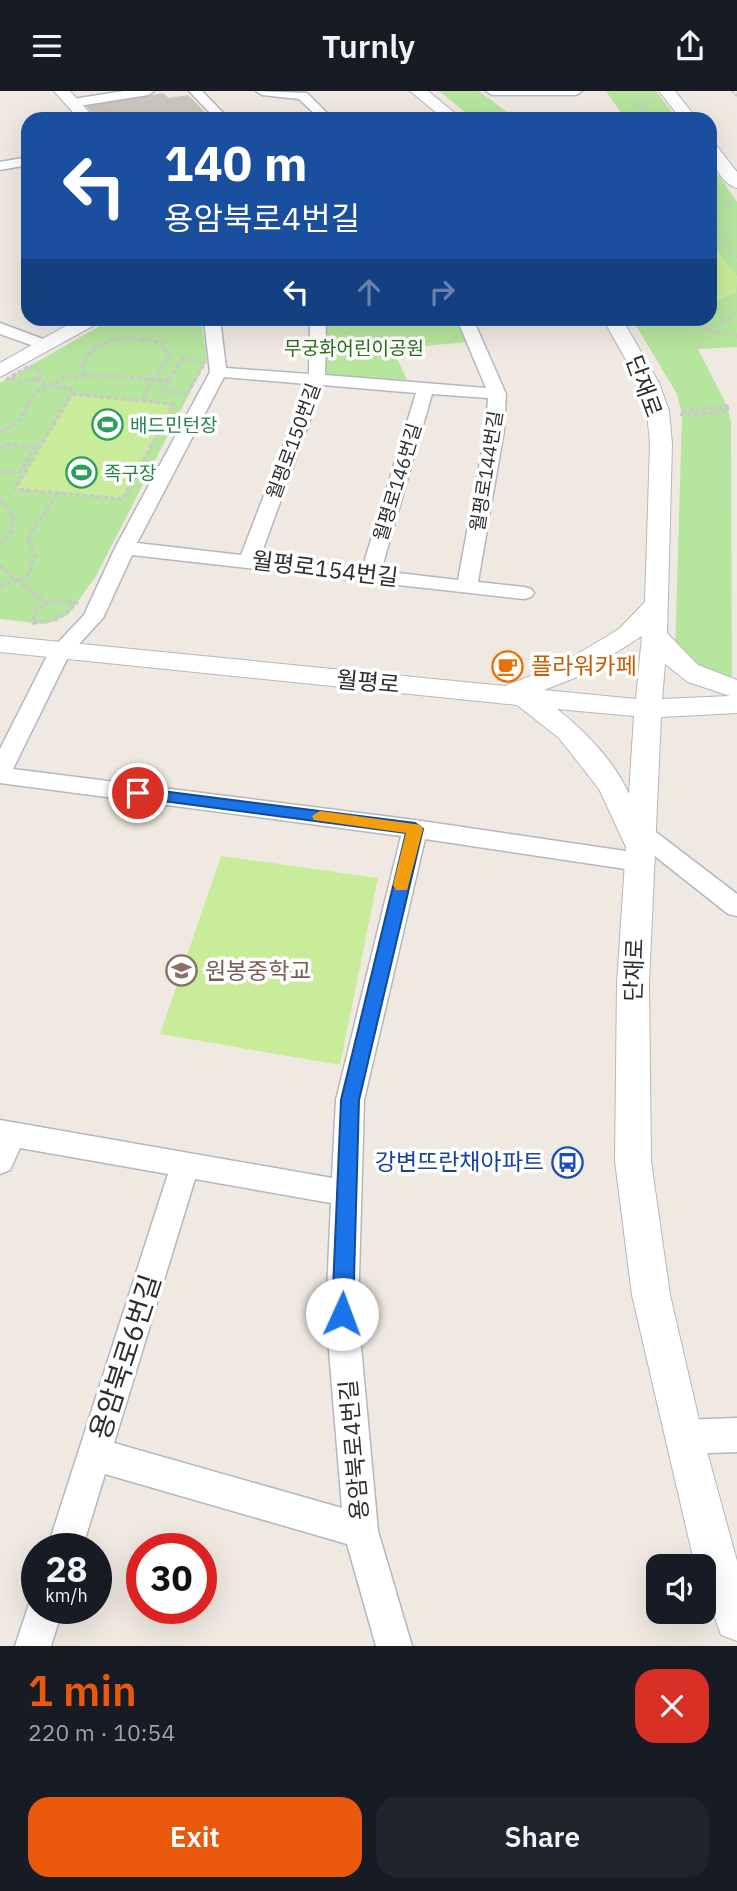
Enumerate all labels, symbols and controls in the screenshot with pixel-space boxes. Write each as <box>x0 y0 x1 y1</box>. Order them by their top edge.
text: Turnly <box>322 25 415 67</box>
icon: menu <box>28 27 66 65</box>
icon: share <box>671 27 709 65</box>
text: 140 m <box>164 131 308 194</box>
icon: left <box>49 140 140 231</box>
text: 용암북로4번길 <box>164 197 360 239</box>
icon: left <box>277 273 315 311</box>
icon: ahead <box>350 273 388 311</box>
icon: right <box>423 273 461 311</box>
park label: 무궁화어린이공원 <box>284 336 424 360</box>
street label: 단재로 <box>620 351 670 421</box>
street label: 월평로150번길 <box>261 380 325 502</box>
sports icon: 배드민턴장 <box>90 408 124 442</box>
street label: 월평로144번길 <box>465 409 507 533</box>
place label: 배드민턴장 <box>130 413 217 437</box>
street label: 월평로146번길 <box>368 420 426 544</box>
sports icon: 족구장 <box>64 456 98 490</box>
place label: 족구장 <box>104 461 156 485</box>
street label: 월평로154번길 <box>250 544 400 592</box>
cafe icon: 플라워카페 <box>491 649 525 683</box>
place label: 플라워카페 <box>531 650 637 680</box>
street label: 월평로 <box>335 663 401 699</box>
pin <box>108 763 168 823</box>
icon: arrive <box>119 774 157 812</box>
street label: 단재로 <box>617 938 649 1002</box>
school or university icon: 원봉중학교 <box>165 954 199 988</box>
place label: 원봉중학교 <box>205 955 311 985</box>
bus stop icon: 강변뜨란채아파트 <box>550 1145 584 1179</box>
place label: 강변뜨란채아파트 <box>375 1146 544 1176</box>
street label: 용암북로6번길 <box>80 1270 169 1444</box>
position arrow <box>305 1277 379 1351</box>
street label: 용암북로4번길 <box>332 1379 374 1522</box>
speed limit sign: 30 <box>126 1533 217 1624</box>
text: 28 <box>45 1546 88 1592</box>
map controls <box>646 1554 716 1624</box>
button: sound <box>646 1554 716 1624</box>
text: km/h <box>45 1584 88 1607</box>
text: 1 min <box>28 1663 137 1718</box>
button: close <box>635 1669 709 1743</box>
text: 220 m · 10:54 <box>28 1717 175 1747</box>
button: Exit <box>28 1797 362 1877</box>
button: Share <box>376 1797 709 1877</box>

